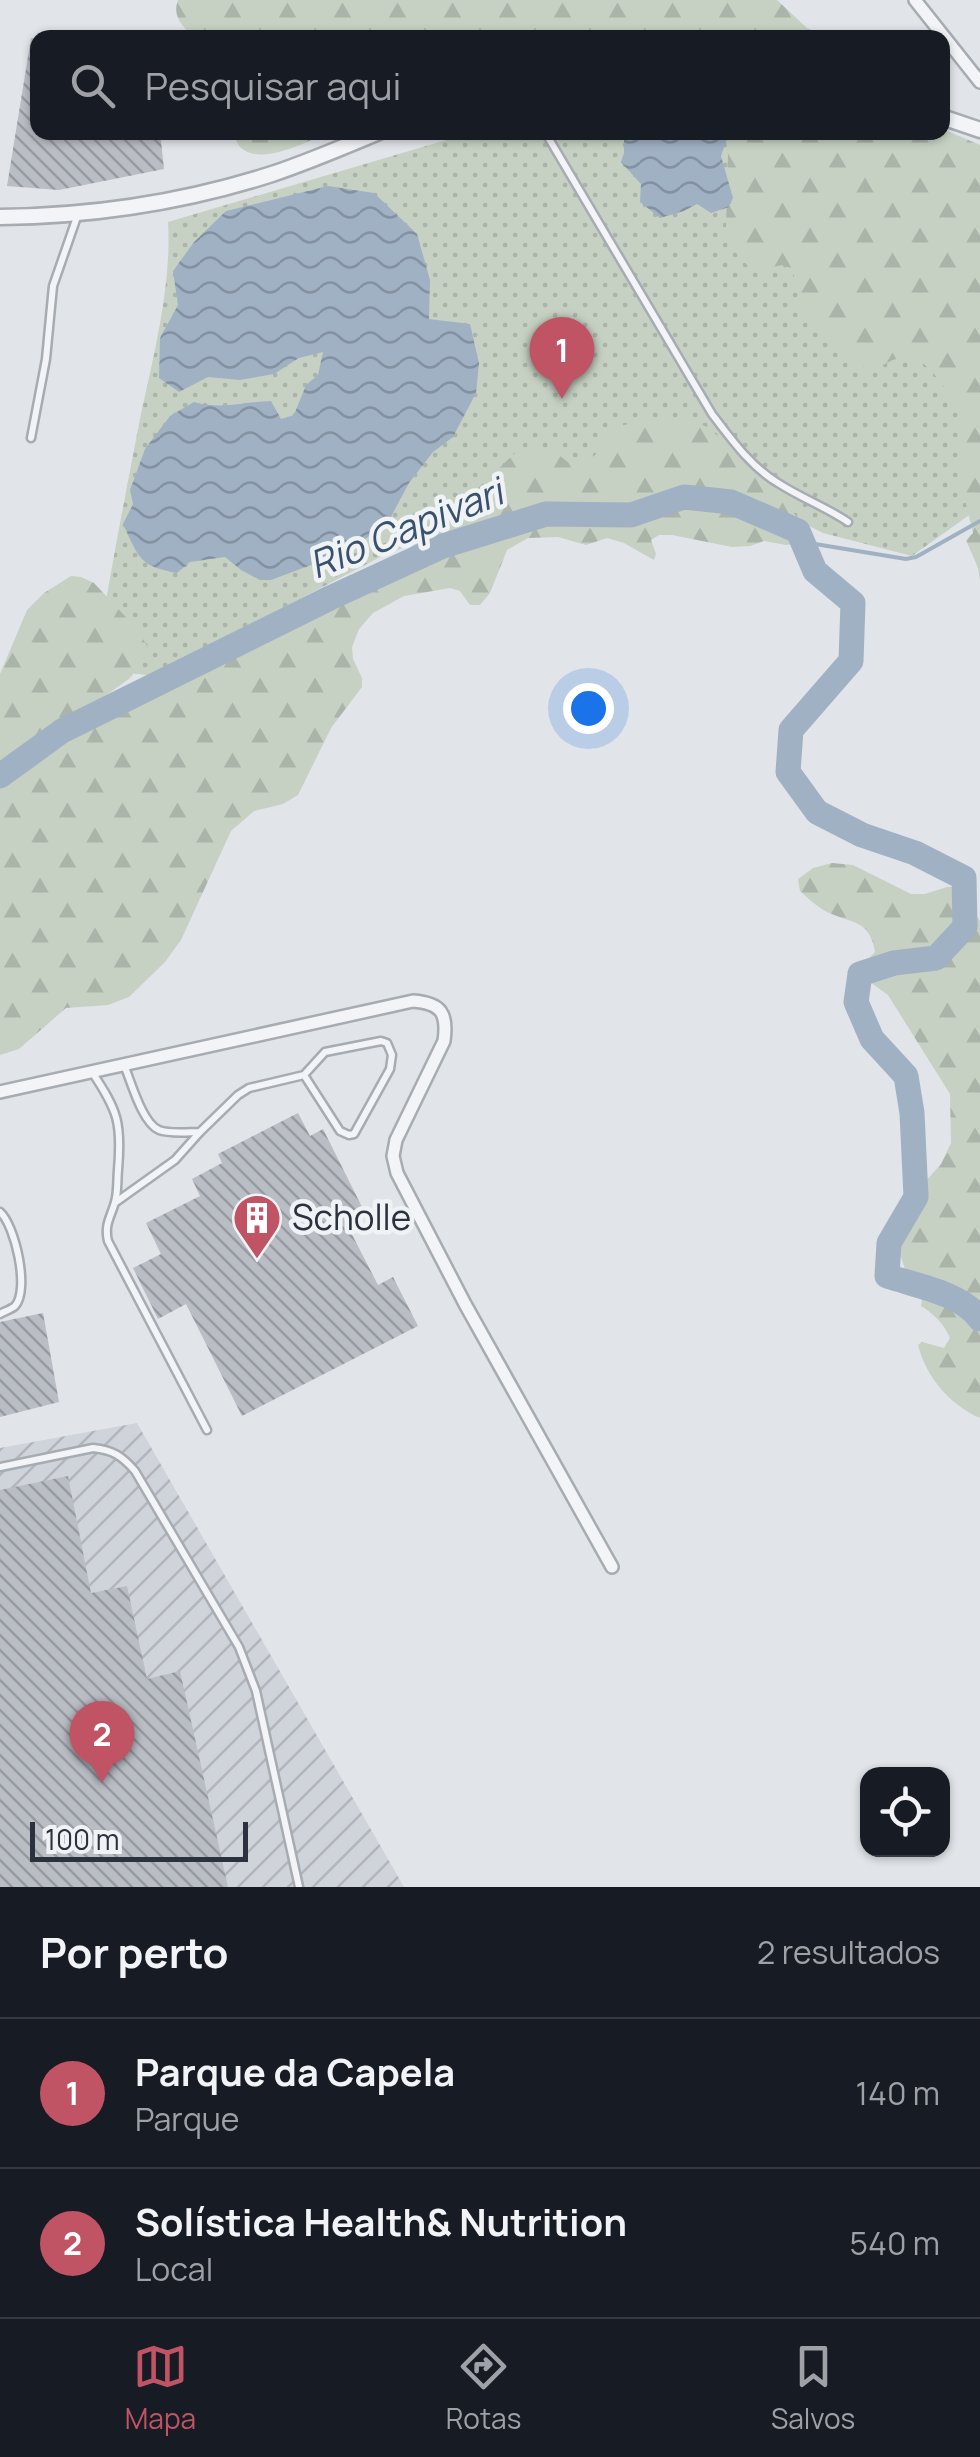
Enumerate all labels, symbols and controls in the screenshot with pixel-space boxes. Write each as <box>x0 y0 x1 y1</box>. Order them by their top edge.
search box <box>30 30 950 140</box>
icon: search <box>65 58 120 113</box>
text: Pesquisar aqui <box>145 59 401 111</box>
pin: 1 <box>530 316 594 399</box>
water label: Rio Capivari <box>301 463 514 590</box>
your location <box>563 683 614 734</box>
building icon: Scholle <box>231 1192 283 1260</box>
place label: Scholle <box>292 1193 411 1241</box>
pin: 2 <box>70 1700 134 1783</box>
map controls <box>860 1767 950 1857</box>
button: locate <box>860 1767 950 1857</box>
scale bar <box>30 1817 248 1862</box>
text: 100 m <box>45 1820 119 1858</box>
text: Por perto <box>40 1923 228 1981</box>
text: 2 resultados <box>757 1930 940 1974</box>
text: Parque da Capela <box>135 2045 455 2097</box>
text: 1 <box>65 2071 80 2115</box>
text: 140 m <box>856 2071 940 2115</box>
text: Parque <box>135 2097 240 2141</box>
text: Solística Health& Nutrition <box>135 2195 627 2247</box>
text: 2 <box>63 2221 82 2265</box>
text: 540 m <box>850 2221 940 2265</box>
text: Local <box>135 2247 213 2291</box>
tab: Mapa <box>125 2339 196 2437</box>
tab: Rotas <box>446 2339 521 2437</box>
tab: Salvos <box>771 2339 855 2437</box>

